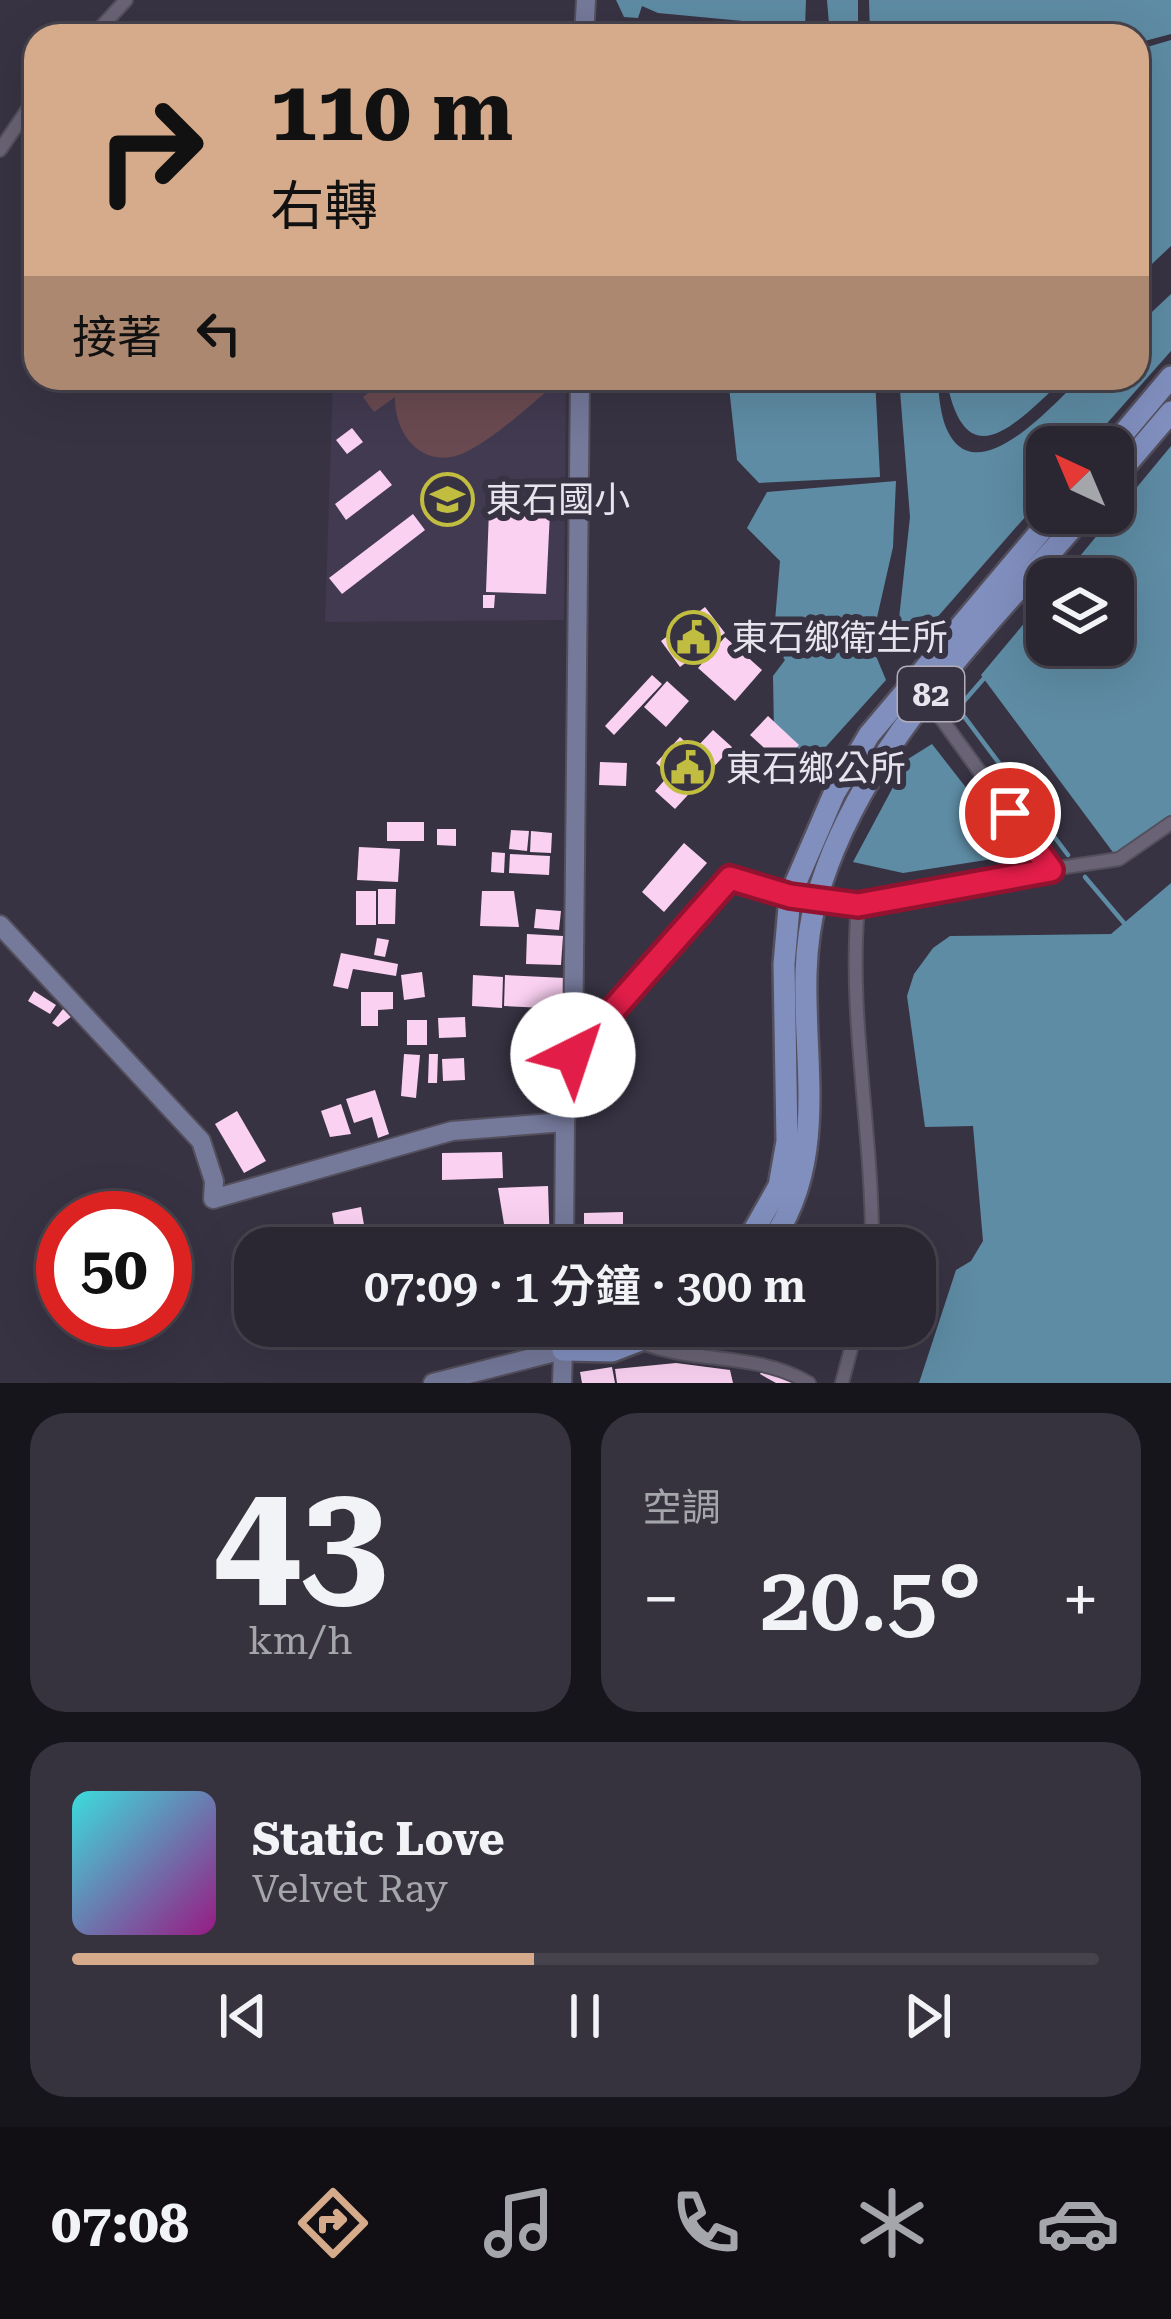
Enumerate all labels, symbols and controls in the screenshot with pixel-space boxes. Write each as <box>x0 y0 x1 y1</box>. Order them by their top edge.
text: 110 m <box>270 62 513 160</box>
icon: right <box>72 72 228 228</box>
text: 右轉 <box>270 175 378 238</box>
icon: left <box>186 300 252 366</box>
text: 接著 <box>72 311 162 364</box>
north arrow <box>1026 426 1134 534</box>
map controls <box>1026 426 1134 666</box>
school or university icon: 東石國小 <box>419 471 475 527</box>
place label: 東石國小 <box>486 479 630 521</box>
button: layers <box>1026 558 1134 666</box>
public building icon: 東石鄉衛生所 <box>665 609 721 665</box>
place label: 東石鄉衛生所 <box>732 617 948 659</box>
road number: 82 <box>898 667 964 721</box>
public building icon: 東石鄉公所 <box>659 740 715 796</box>
place label: 東石鄉公所 <box>726 748 906 790</box>
pin <box>959 762 1061 864</box>
icon: arrive <box>977 780 1043 846</box>
position arrow <box>510 992 636 1118</box>
speed limit sign: 50 <box>36 1191 192 1347</box>
text: 07:09 · 1 分鐘 · 300 m <box>364 1260 806 1313</box>
text: 43 <box>213 1448 388 1631</box>
text: 空調 <box>643 1485 721 1531</box>
text: 20.5° <box>760 1547 982 1652</box>
text: − <box>643 1561 679 1638</box>
text: + <box>1062 1561 1099 1638</box>
text: km/h <box>248 1618 352 1664</box>
text: Static Love <box>252 1813 505 1866</box>
text: Velvet Ray <box>252 1866 448 1912</box>
icon: previous <box>210 1983 276 2049</box>
icon: pause <box>552 1983 618 2049</box>
icon: next <box>895 1983 961 2049</box>
icon: directions <box>291 2181 375 2265</box>
icon: music <box>477 2181 561 2265</box>
icon: phone <box>664 2181 748 2265</box>
icon: climate <box>850 2181 934 2265</box>
icon: car <box>1036 2181 1120 2265</box>
text: 07:08 <box>51 2192 189 2255</box>

